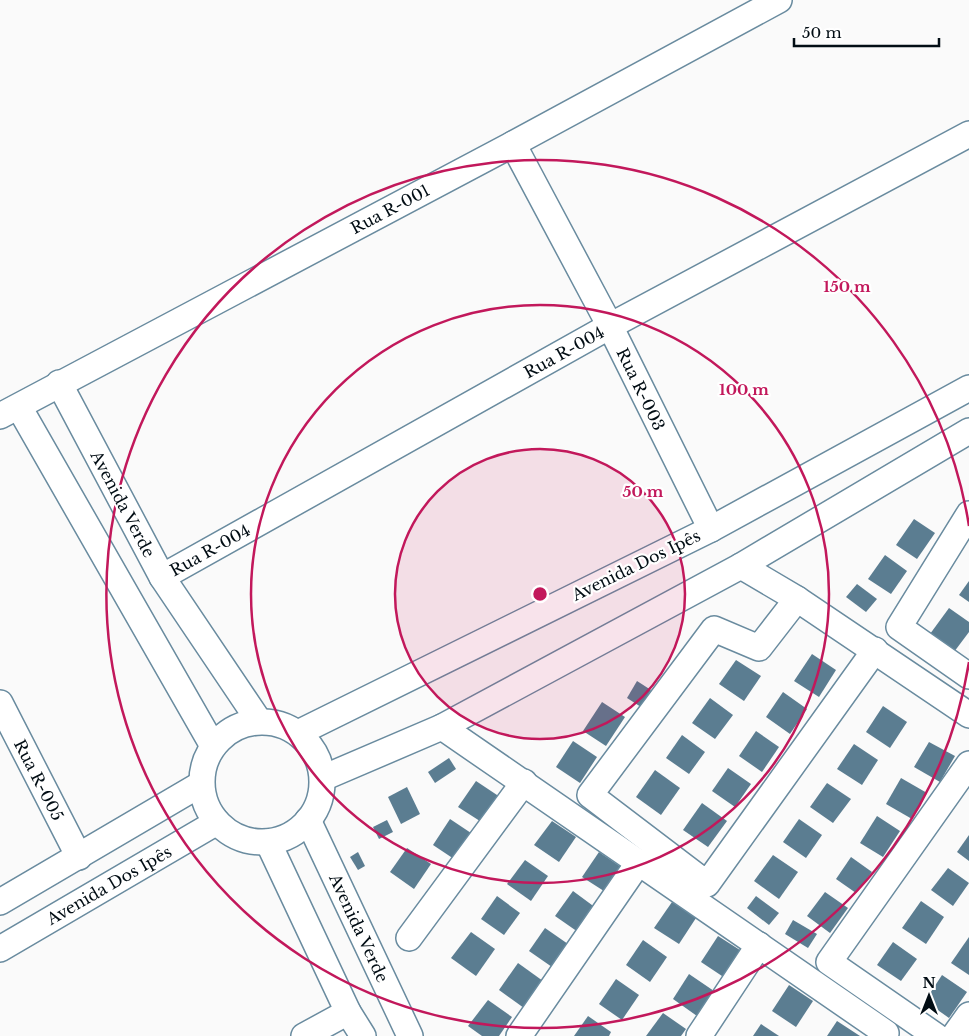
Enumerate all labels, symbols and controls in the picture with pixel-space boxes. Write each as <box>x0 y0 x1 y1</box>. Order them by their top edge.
scale bar <box>794 15 939 47</box>
text: 50 m <box>802 23 842 42</box>
street label: Rua R-001 <box>347 180 433 238</box>
text: 150 m <box>823 277 871 296</box>
street label: Rua R-004 <box>520 322 608 382</box>
street label: Rua R-003 <box>612 344 670 434</box>
text: 100 m <box>719 380 769 399</box>
street label: Avenida Verde <box>86 446 159 561</box>
text: 50 m <box>623 482 664 501</box>
street label: Rua R-004 <box>166 520 254 580</box>
street label: Avenida Dos Ipês <box>567 525 704 605</box>
centre of rings <box>531 585 549 603</box>
street label: Rua R-005 <box>10 736 68 824</box>
street label: Avenida Dos Ipês <box>42 841 175 929</box>
street label: Avenida Verde <box>325 870 393 986</box>
north arrow <box>904 971 954 1021</box>
text: N <box>922 974 936 992</box>

